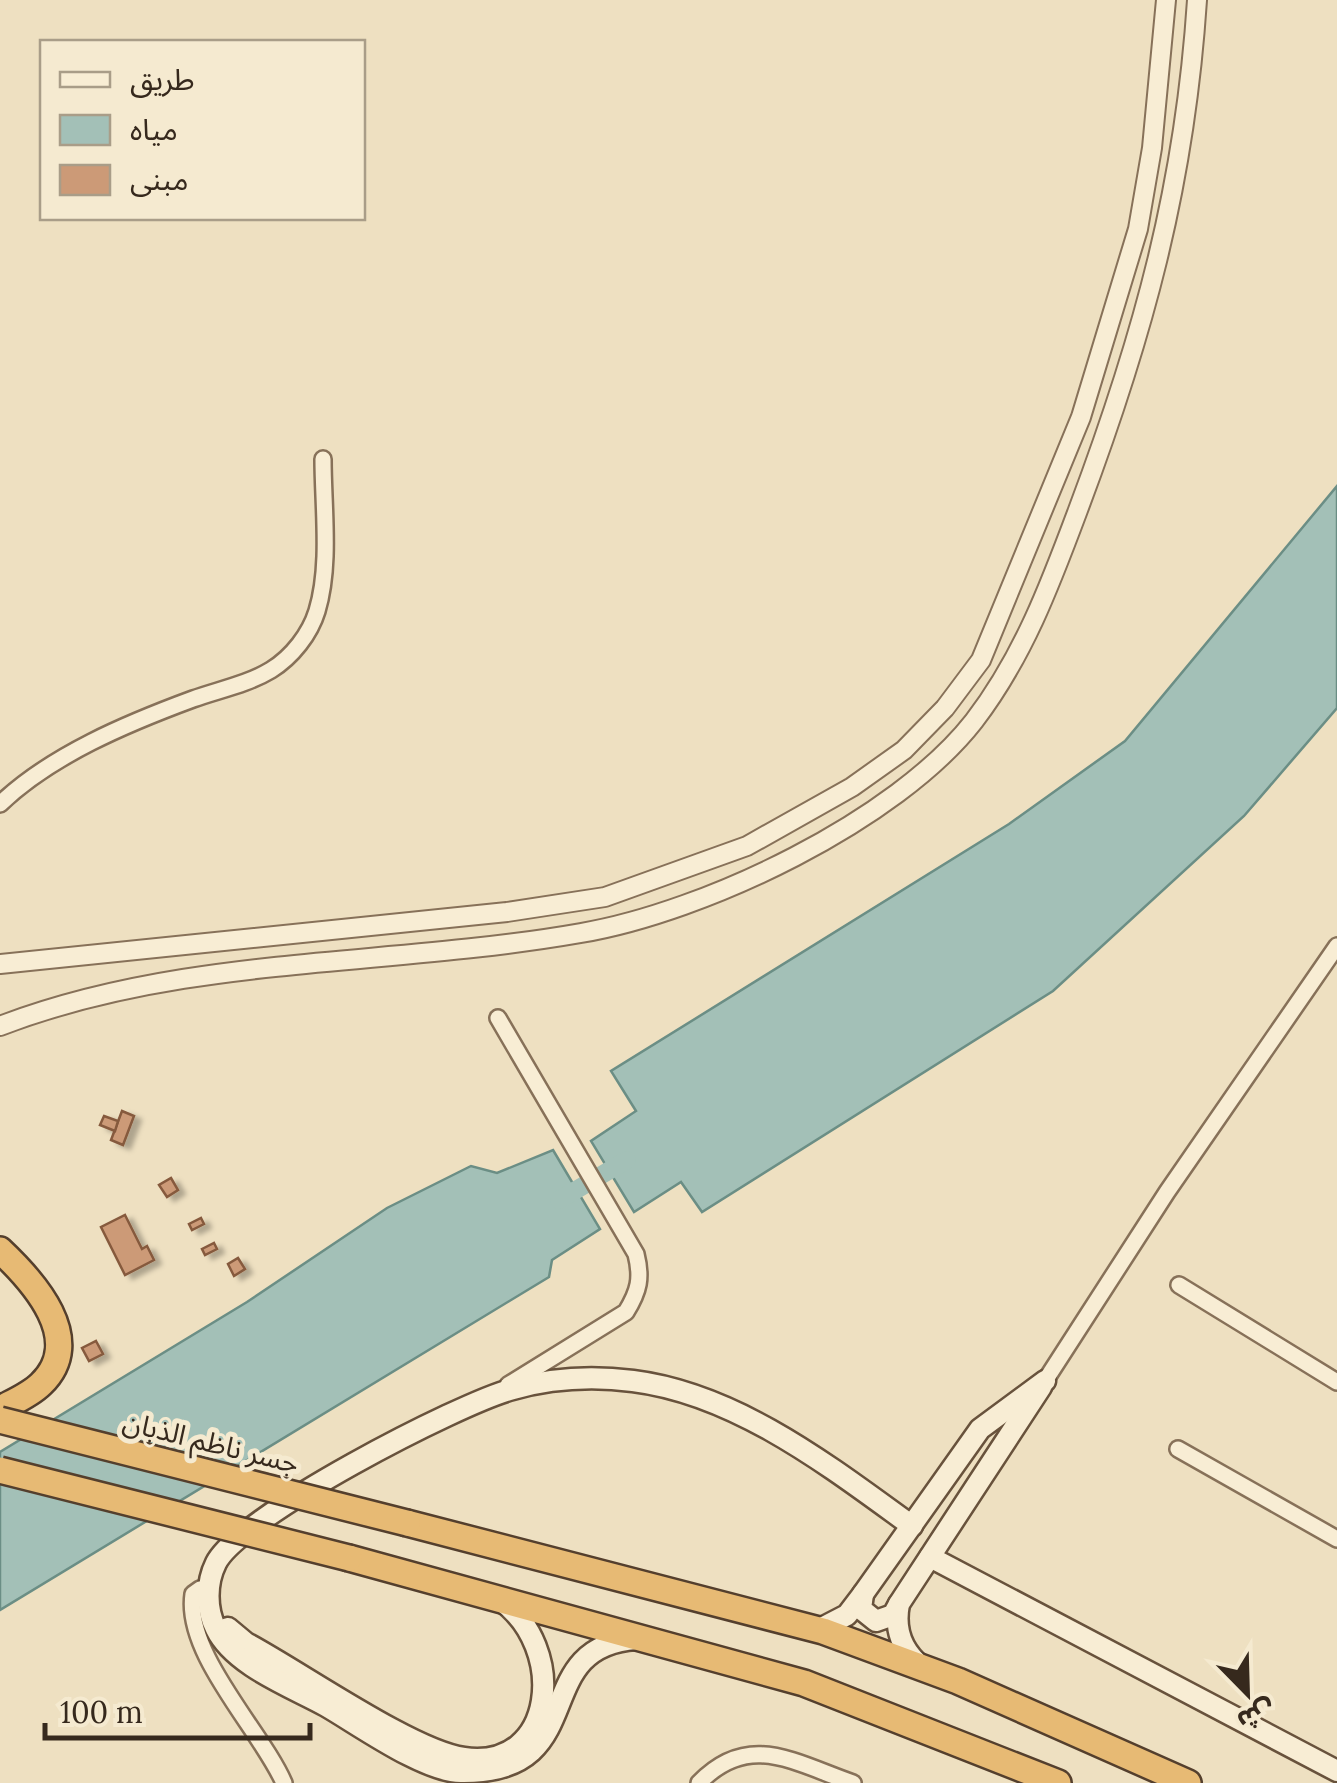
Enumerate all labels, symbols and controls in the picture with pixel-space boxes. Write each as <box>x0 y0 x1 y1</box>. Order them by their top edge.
legend <box>40 40 365 220</box>
text: طريق <box>130 60 195 98</box>
text: مياه <box>130 110 178 148</box>
text: مبنى <box>130 160 188 198</box>
street label: جسر ناظم الذبان <box>118 1403 303 1485</box>
north arrow <box>1197 1643 1297 1743</box>
scale bar <box>45 1678 310 1740</box>
text: ش <box>1232 1692 1281 1740</box>
text: 100 m <box>60 1693 143 1731</box>

